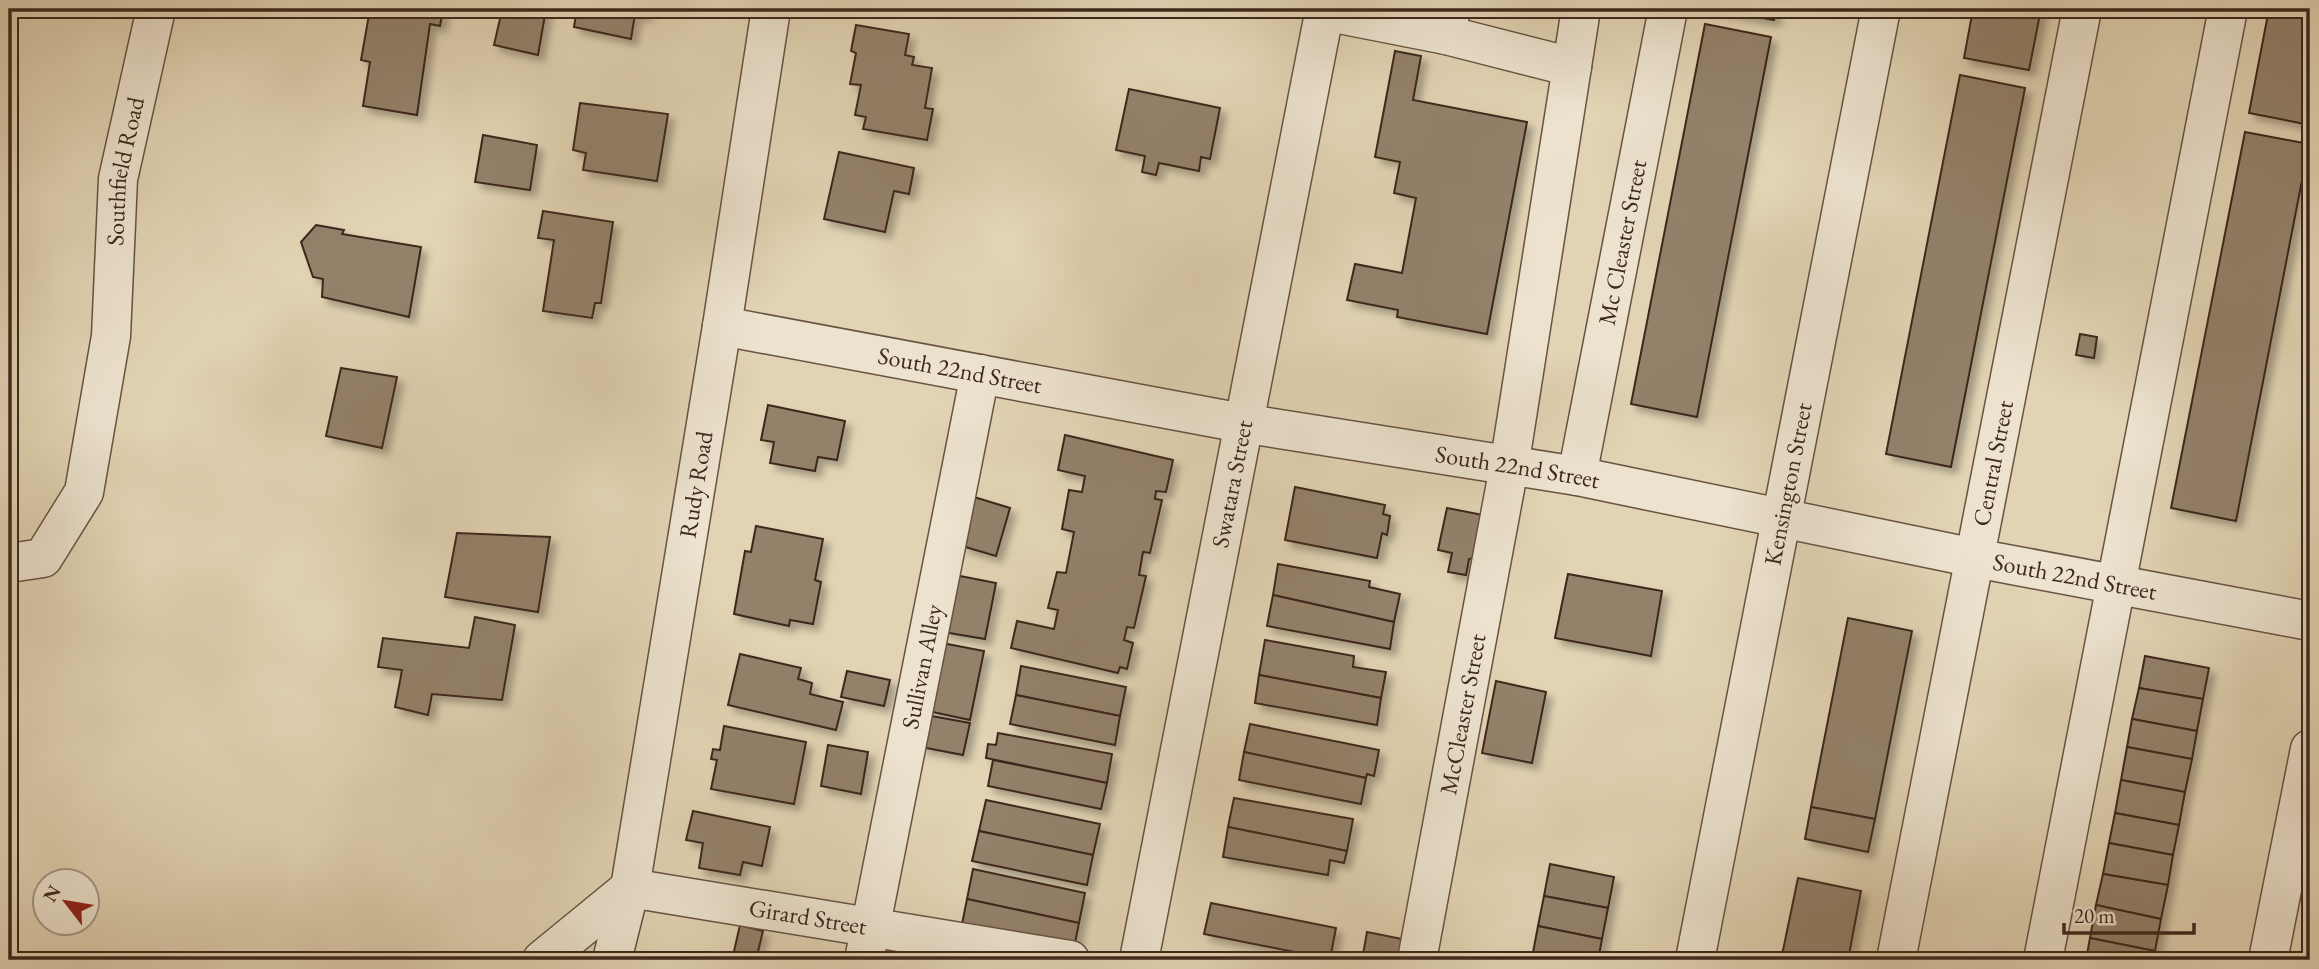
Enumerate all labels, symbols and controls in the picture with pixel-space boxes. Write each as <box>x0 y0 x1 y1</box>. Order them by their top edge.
street label: Southfield Road <box>99 93 151 246</box>
street label: Mc Cleaster Street <box>1591 157 1653 328</box>
street label: South 22nd Street <box>876 339 1045 400</box>
street label: Central Street <box>1965 397 2020 529</box>
street label: Kensington Street <box>1757 400 1819 568</box>
street label: Swatara Street <box>1204 417 1259 550</box>
street label: Rudy Road <box>672 428 720 540</box>
street label: South 22nd Street <box>1433 438 1603 495</box>
street label: South 22nd Street <box>1990 546 2160 607</box>
street label: Sullivan Alley <box>894 601 949 732</box>
street label: McCleaster Street <box>1432 631 1493 797</box>
north arrow <box>32 867 102 937</box>
text: N <box>37 880 67 907</box>
street label: Girard Street <box>747 892 870 942</box>
scale bar <box>2064 892 2193 936</box>
text: 20 m <box>2074 902 2115 929</box>

